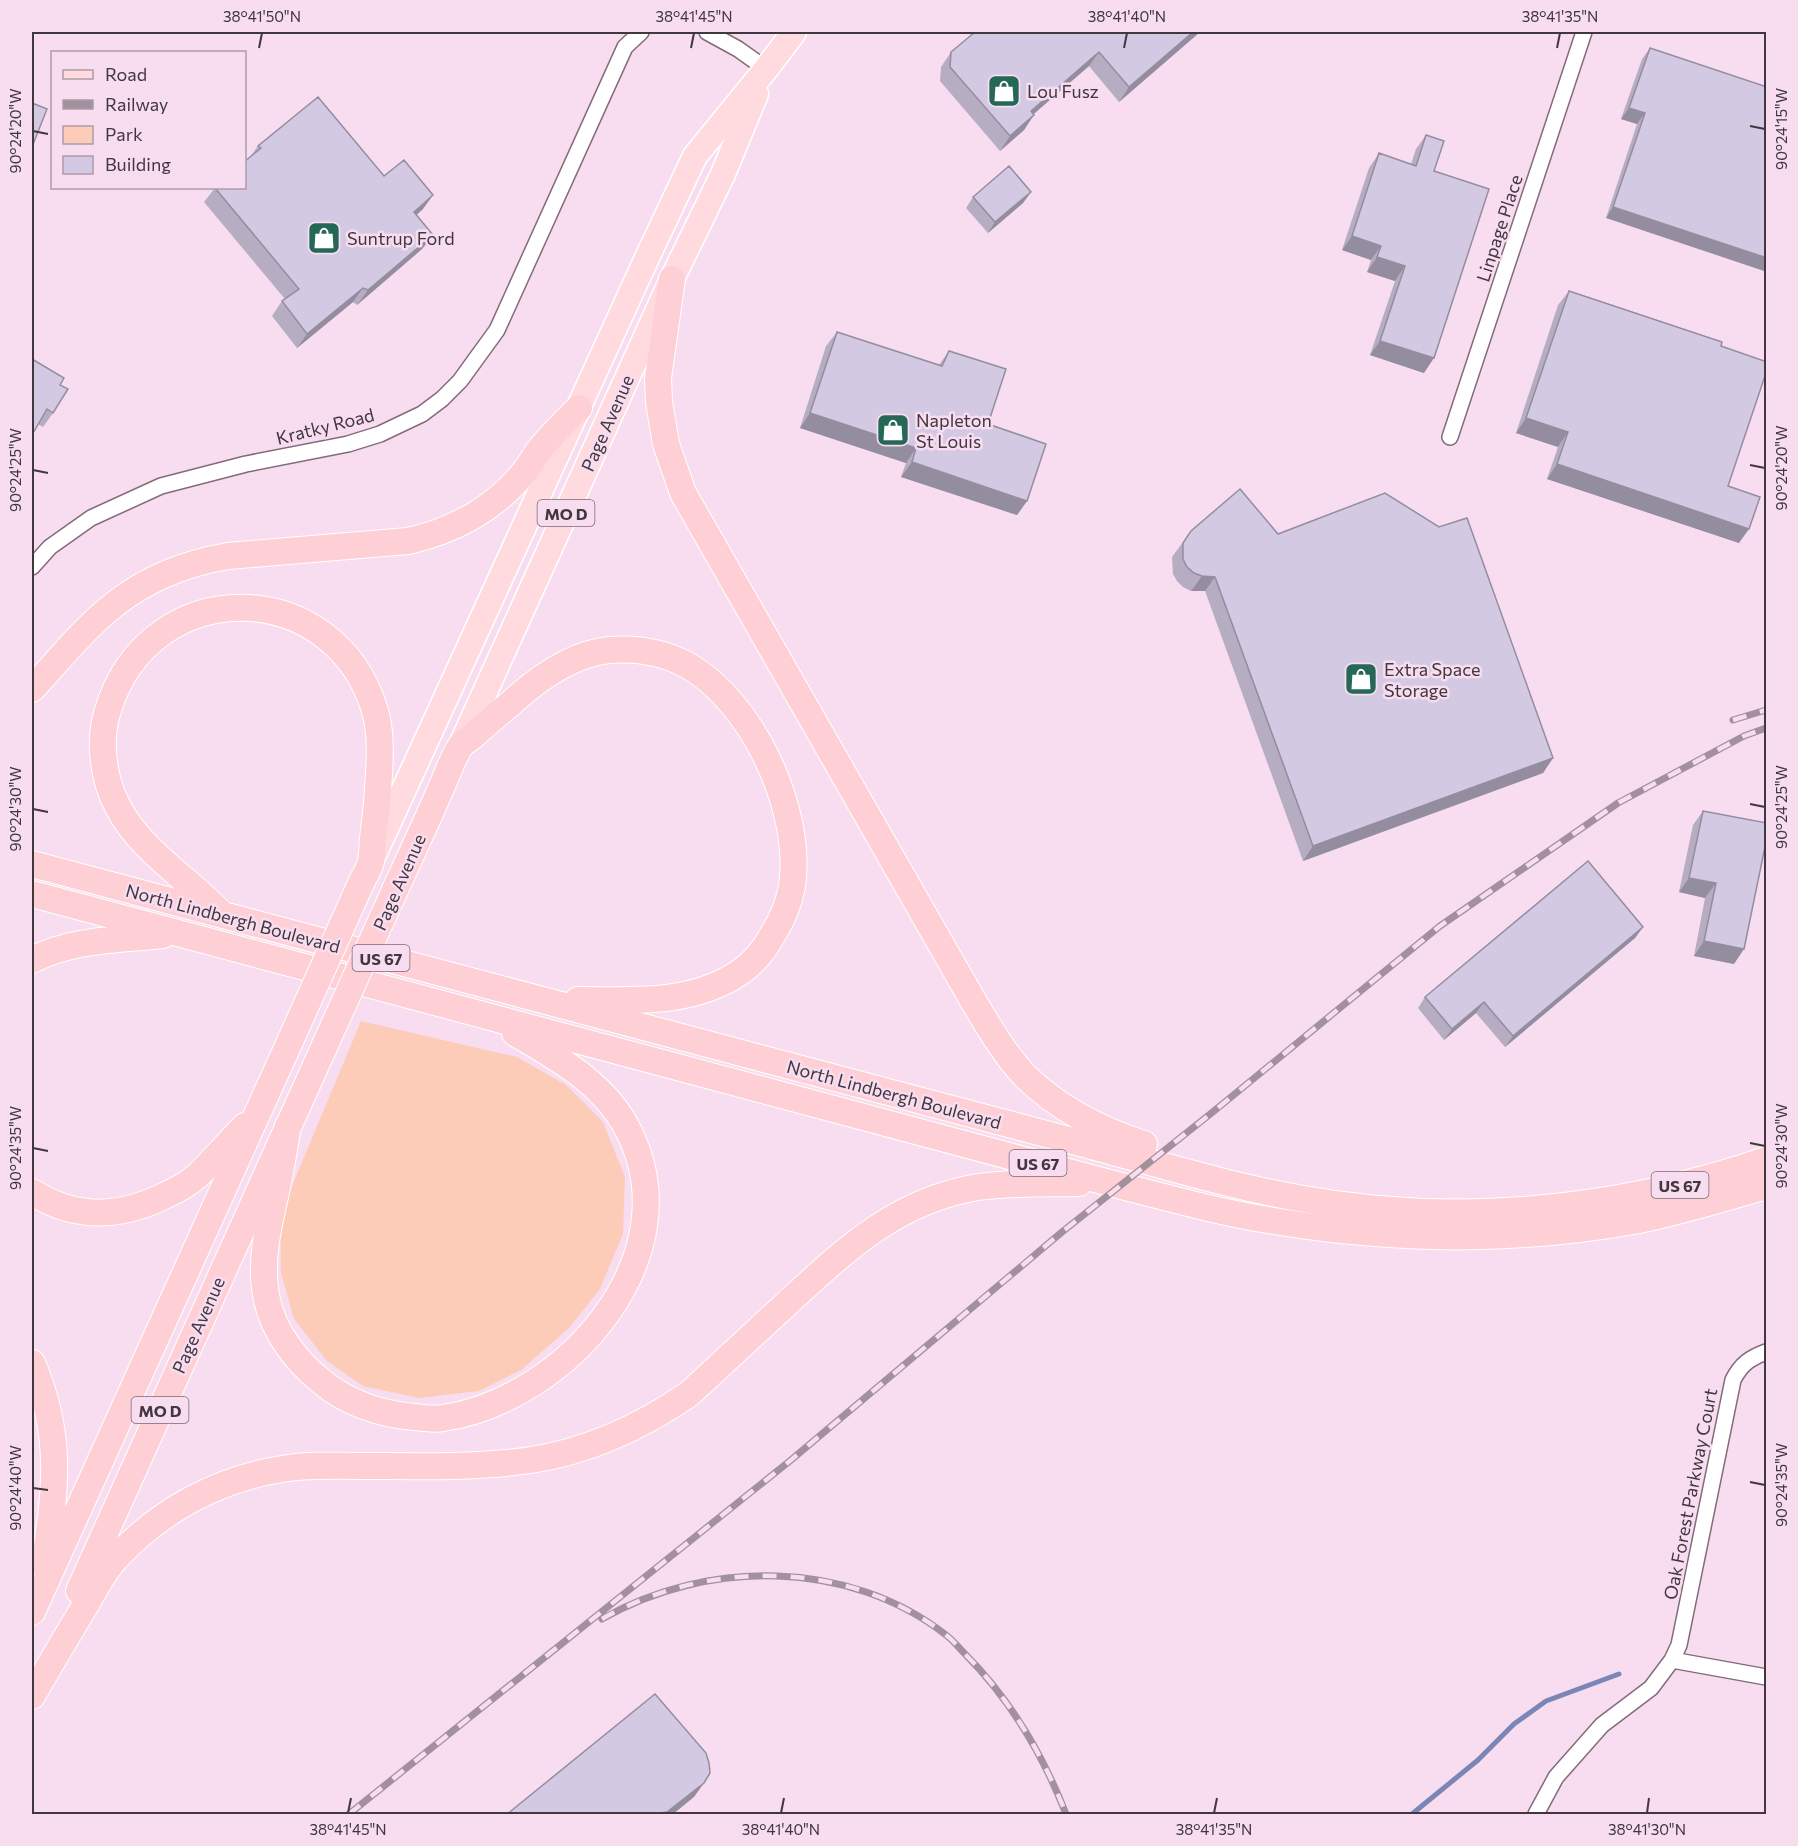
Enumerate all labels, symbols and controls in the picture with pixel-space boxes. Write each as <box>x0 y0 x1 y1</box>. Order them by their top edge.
text: 38°41'50"N <box>223 7 301 25</box>
text: 38°41'45"N <box>655 7 733 25</box>
text: 38°41'40"N <box>1088 7 1166 25</box>
text: 38°41'35"N <box>1522 7 1598 25</box>
legend <box>51 51 246 189</box>
text: Road <box>105 63 147 85</box>
shop icon: Lou Fusz <box>986 73 1022 109</box>
place label: Lou Fusz <box>1027 80 1099 102</box>
text: 90°24'15"W <box>1772 88 1790 170</box>
text: 90°24'20"W <box>6 89 24 173</box>
text: Railway <box>105 93 168 115</box>
text: Park <box>105 123 143 145</box>
text: Building <box>105 153 171 175</box>
street label: Linpage Place <box>1471 172 1527 284</box>
shop icon: Suntrup Ford <box>306 220 342 256</box>
place label: Suntrup Ford <box>347 227 455 249</box>
street label: Page Avenue <box>576 371 638 475</box>
street label: Kratky Road <box>274 403 376 449</box>
place label: Napleton St Louis <box>916 409 992 452</box>
shop icon: Napleton St Louis <box>875 412 911 448</box>
text: 90°24'20"W <box>1772 426 1790 510</box>
text: 90°24'25"W <box>6 428 24 512</box>
road number: MO D <box>538 500 594 526</box>
place label: Extra Space Storage <box>1384 658 1481 701</box>
shop icon: Extra Space Storage <box>1343 661 1379 697</box>
text: 90°24'25"W <box>1772 765 1790 849</box>
text: 90°24'30"W <box>6 766 24 852</box>
street label: Page Avenue <box>368 830 430 934</box>
street label: North Lindbergh Boulevard <box>123 879 343 957</box>
road number: US 67 <box>352 945 410 971</box>
street label: North Lindbergh Boulevard <box>784 1055 1004 1133</box>
text: 90°24'30"W <box>1772 1103 1790 1189</box>
text: 90°24'35"W <box>6 1106 24 1190</box>
road number: US 67 <box>1010 1150 1066 1176</box>
road number: US 67 <box>1652 1172 1708 1198</box>
street label: Page Avenue <box>167 1273 229 1377</box>
street label: Oak Forest Parkway Court <box>1659 1386 1721 1602</box>
road number: MO D <box>132 1397 188 1423</box>
text: 90°24'35"W <box>1772 1443 1790 1527</box>
text: 90°24'40"W <box>6 1445 24 1531</box>
text: 38°41'45"N <box>309 1820 387 1838</box>
text: 38°41'40"N <box>742 1820 820 1838</box>
text: 38°41'35"N <box>1176 1820 1252 1838</box>
text: 38°41'30"N <box>1608 1820 1686 1838</box>

